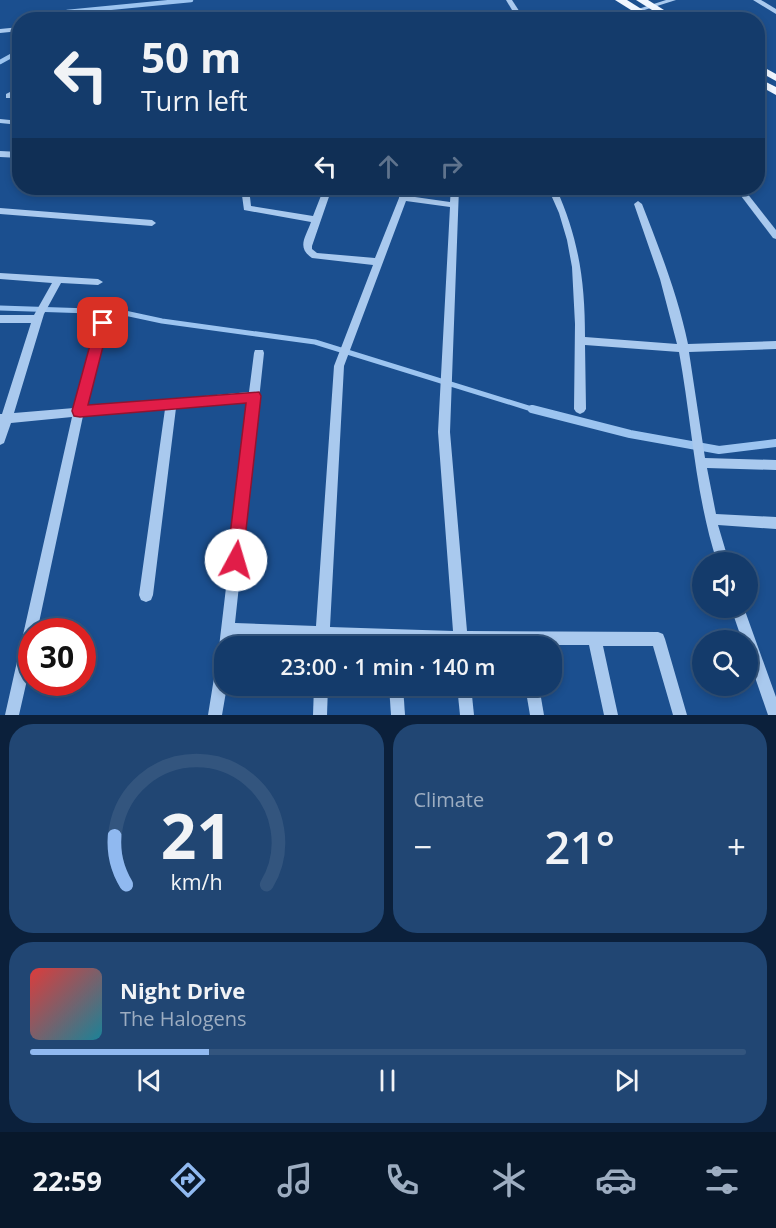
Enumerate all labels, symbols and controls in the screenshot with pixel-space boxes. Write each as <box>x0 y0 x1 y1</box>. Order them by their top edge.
text: 50 m <box>141 28 241 85</box>
icon: left <box>42 36 120 114</box>
text: Turn left <box>141 82 248 119</box>
icon: left <box>309 150 342 183</box>
icon: ahead <box>372 150 405 183</box>
icon: right <box>435 150 468 183</box>
pin <box>77 297 128 348</box>
icon: arrive <box>86 306 119 339</box>
position arrow <box>204 528 268 592</box>
map controls <box>692 552 758 696</box>
button: sound <box>692 552 758 618</box>
speed limit sign: 30 <box>18 618 96 696</box>
button: search <box>692 630 758 696</box>
text: 23:00 · 1 min · 140 m <box>280 651 496 681</box>
text: Climate <box>414 786 484 813</box>
text: 21 <box>161 792 232 877</box>
text: 21° <box>544 816 615 877</box>
text: − <box>414 824 432 869</box>
text: + <box>727 824 746 869</box>
text: km/h <box>170 868 222 897</box>
text: Night Drive <box>120 975 245 1005</box>
text: The Halogens <box>120 1005 247 1032</box>
icon: previous <box>133 1064 166 1097</box>
icon: pause <box>371 1064 404 1097</box>
icon: next <box>610 1064 643 1097</box>
icon: directions <box>167 1159 209 1201</box>
icon: music <box>274 1159 316 1201</box>
icon: phone <box>381 1159 423 1201</box>
icon: climate <box>488 1159 530 1201</box>
icon: car <box>595 1159 637 1201</box>
icon: filters <box>701 1159 743 1201</box>
text: 22:59 <box>32 1162 102 1199</box>

